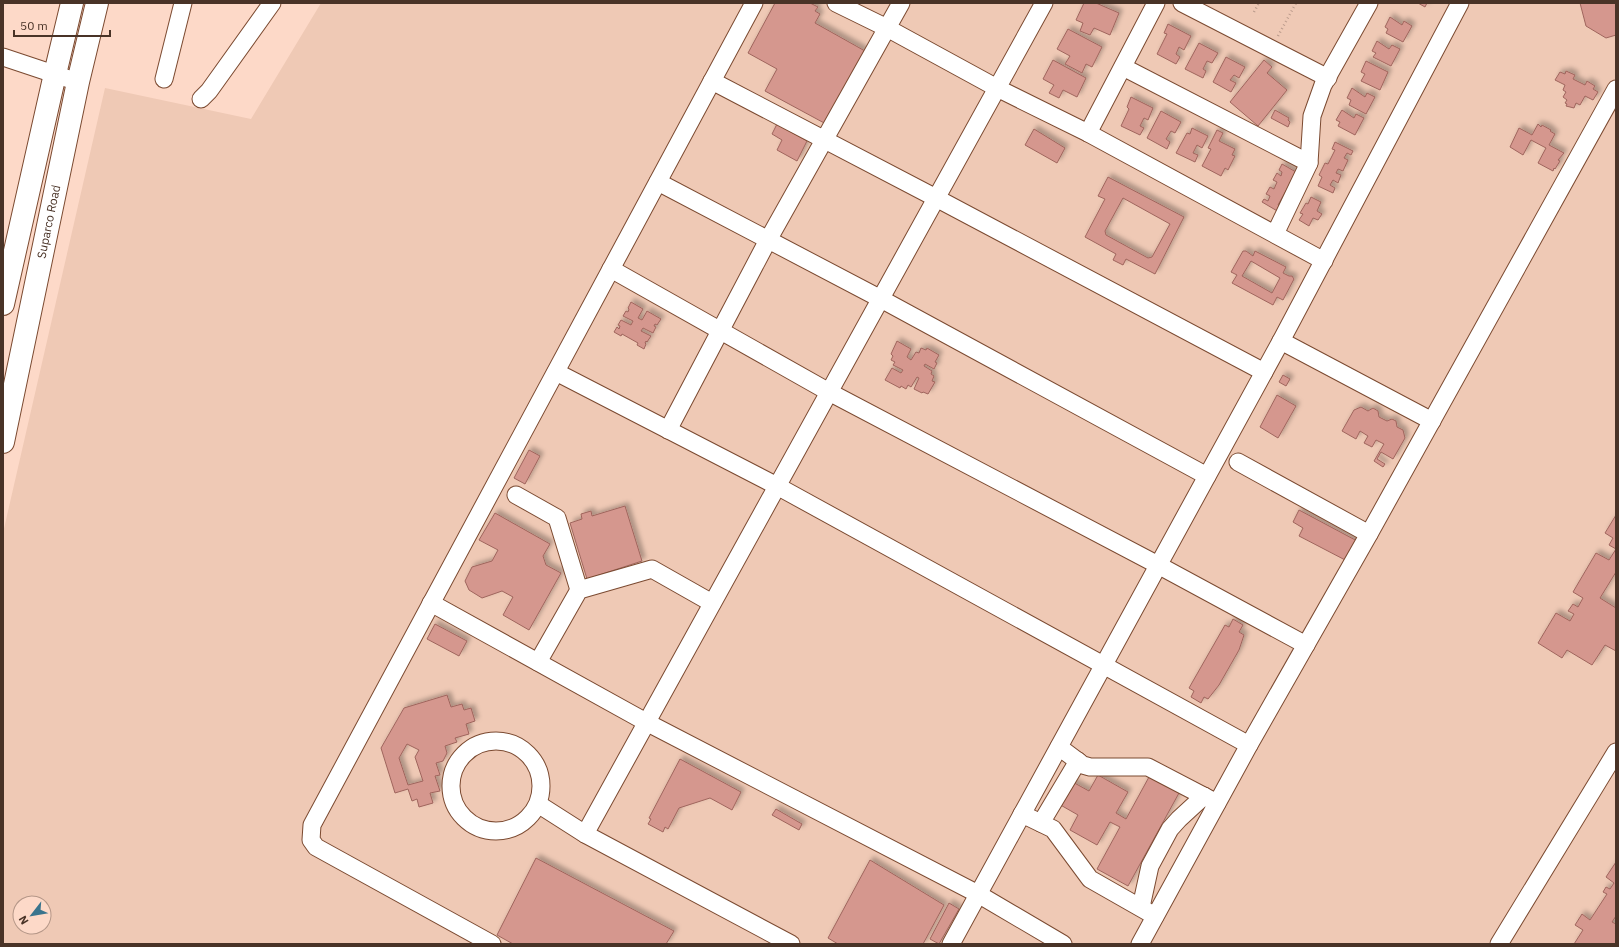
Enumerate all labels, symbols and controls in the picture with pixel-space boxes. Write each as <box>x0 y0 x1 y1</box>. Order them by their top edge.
scale bar <box>14 12 110 38</box>
text: 50 m <box>20 18 48 33</box>
street label: Suparco Road <box>33 184 63 260</box>
north arrow <box>12 895 52 935</box>
text: N <box>15 913 31 927</box>

